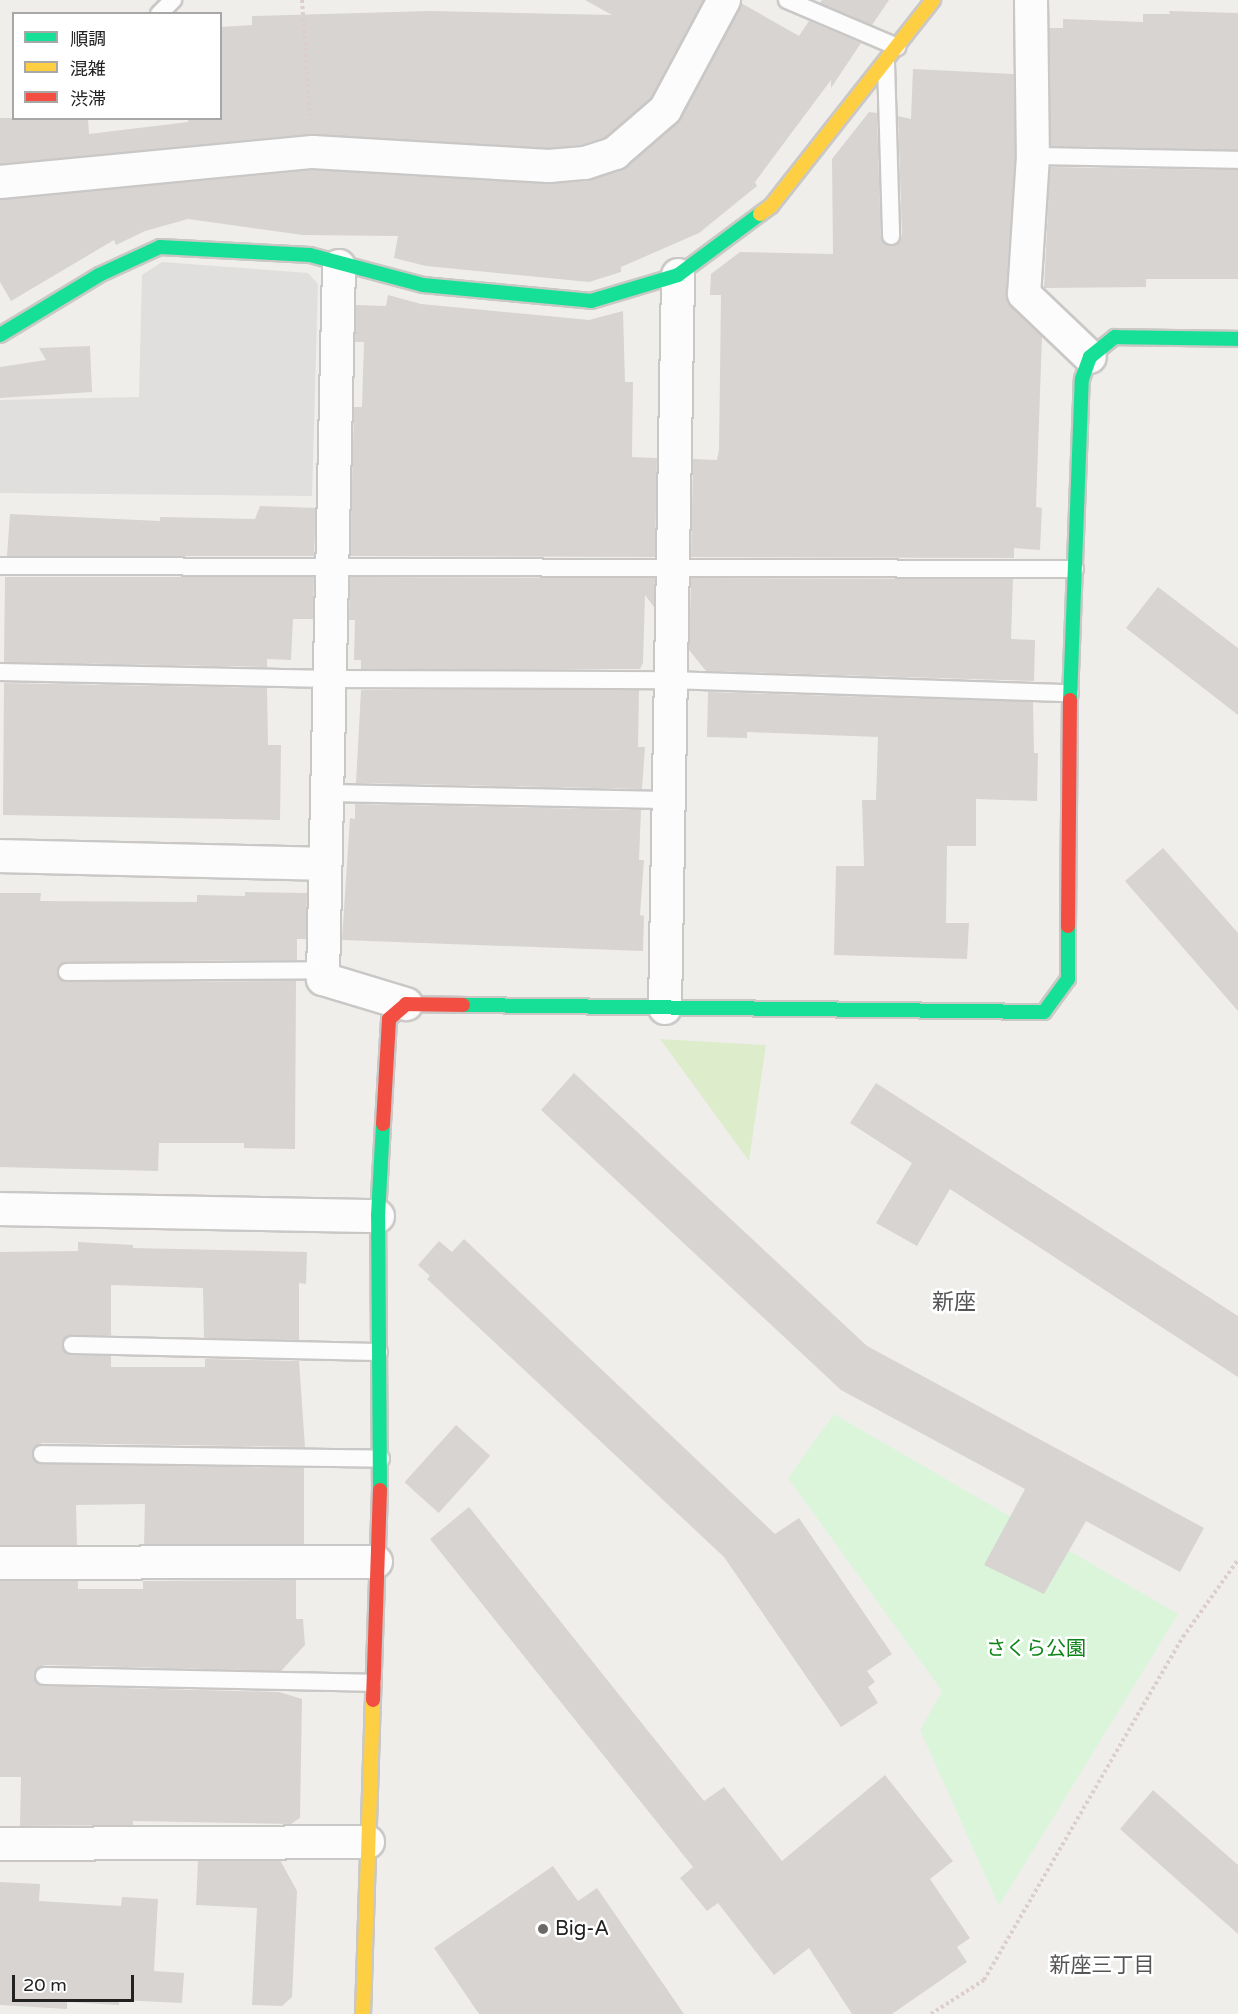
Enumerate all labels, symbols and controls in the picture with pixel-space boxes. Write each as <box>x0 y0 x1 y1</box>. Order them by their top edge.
legend <box>12 12 222 120</box>
text: 順調 <box>70 28 106 50</box>
text: 混雑 <box>70 58 106 80</box>
text: 渋滞 <box>70 88 106 110</box>
district label: 新座 <box>932 1290 976 1316</box>
park label: さくら公園 <box>986 1637 1086 1661</box>
place label: Big-A <box>555 1917 609 1941</box>
marker: Big-A <box>536 1922 550 1936</box>
district label: 新座三丁目 <box>1050 1953 1154 1979</box>
scale bar <box>15 1963 136 2001</box>
text: 20 m <box>23 1974 67 1996</box>

